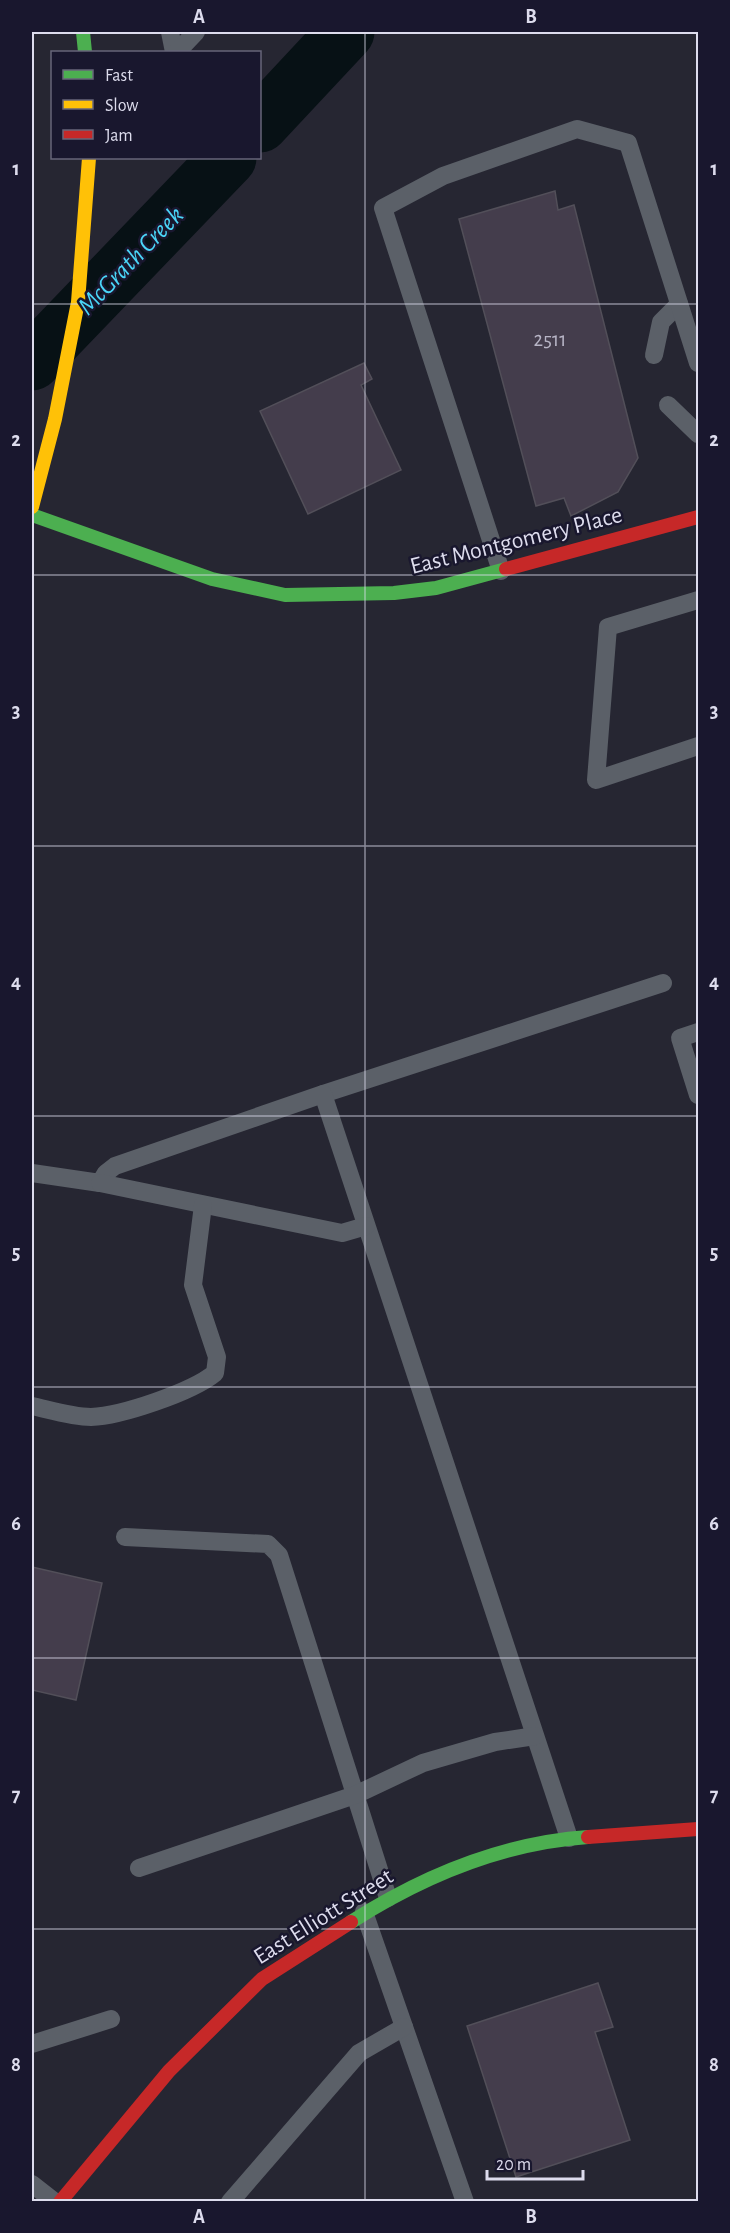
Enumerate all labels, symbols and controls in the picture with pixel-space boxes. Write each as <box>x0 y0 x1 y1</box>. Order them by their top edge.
text: A <box>193 7 205 27</box>
text: B <box>525 7 537 27</box>
legend <box>51 51 261 159</box>
text: Fast <box>105 67 133 85</box>
text: Slow <box>105 97 138 115</box>
text: Jam <box>105 127 133 145</box>
text: 1 <box>12 159 20 179</box>
text: 1 <box>710 159 718 179</box>
water label: McGrath Creek <box>73 202 188 320</box>
house number: 2511 <box>534 329 566 350</box>
text: 2 <box>11 430 21 450</box>
text: 2 <box>709 430 719 450</box>
street label: East Montgomery Place <box>408 503 625 579</box>
text: 3 <box>12 701 20 721</box>
text: 3 <box>710 701 718 721</box>
text: 4 <box>11 972 21 992</box>
text: 4 <box>709 972 719 992</box>
text: 5 <box>12 1243 20 1263</box>
text: 5 <box>710 1243 718 1263</box>
text: 6 <box>11 1514 21 1534</box>
text: 6 <box>709 1514 719 1534</box>
text: 7 <box>12 1785 21 1805</box>
text: 7 <box>710 1785 719 1805</box>
street label: East Elliott Street <box>250 1864 398 1969</box>
text: 8 <box>11 2055 21 2075</box>
text: 8 <box>709 2055 719 2075</box>
scale bar <box>487 2143 583 2181</box>
text: 20 m <box>496 2156 531 2174</box>
text: A <box>193 2207 205 2227</box>
text: B <box>525 2207 537 2227</box>

